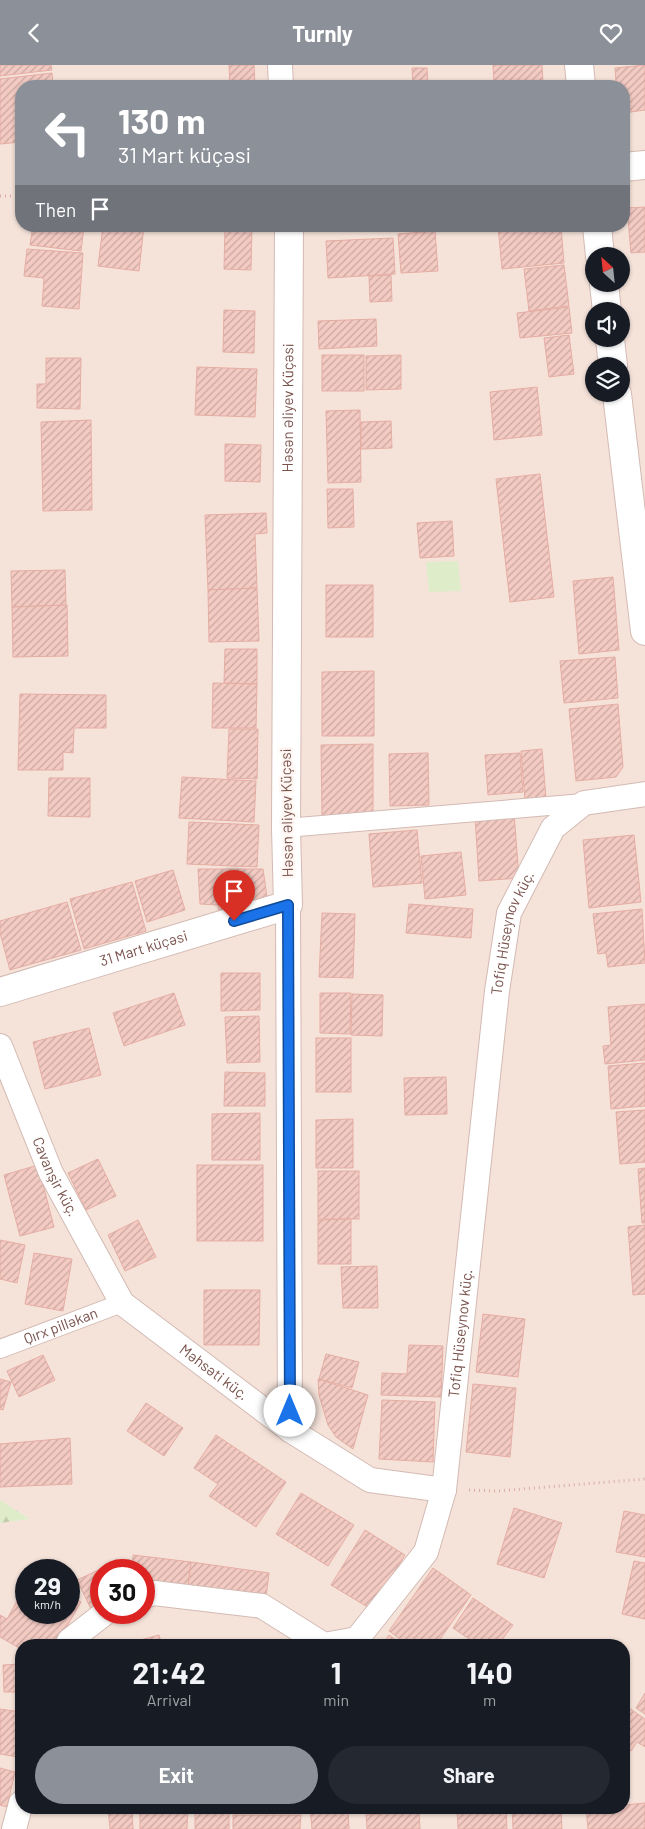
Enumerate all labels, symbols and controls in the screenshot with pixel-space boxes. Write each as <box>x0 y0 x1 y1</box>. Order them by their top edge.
icon: back <box>20 19 48 47</box>
icon: heart <box>597 19 625 47</box>
text: Turnly <box>292 20 353 46</box>
text: 130 m <box>118 99 205 141</box>
icon: left <box>35 100 100 165</box>
text: 31 Mart küçəsi <box>118 141 251 167</box>
icon: arrive <box>86 195 114 223</box>
text: Then <box>35 198 76 221</box>
north arrow <box>585 247 630 293</box>
map controls <box>585 247 630 402</box>
button: sound <box>585 302 630 347</box>
street label: Həsən Əliyev Küçəsi <box>278 343 296 472</box>
button: layers <box>585 357 630 402</box>
street label: Həsən Əliyev Küçəsi <box>276 748 296 878</box>
street label: Tofiq Hüseynov küç. <box>487 867 537 996</box>
pin <box>213 870 255 921</box>
icon: arrive <box>220 877 248 905</box>
street label: 31 Mart küçəsi <box>97 926 189 969</box>
street label: Cavanşir küç. <box>29 1134 83 1219</box>
street label: Tofiq Hüseynov küç. <box>444 1268 475 1399</box>
street label: Qırx pilləkan <box>21 1303 100 1347</box>
street label: Məhsəti küç. <box>176 1340 252 1403</box>
position arrow <box>263 1384 315 1436</box>
speed limit sign: 30 <box>90 1559 155 1624</box>
text: 29 <box>34 1570 61 1600</box>
text: km/h <box>34 1597 61 1611</box>
text: 21:42 <box>133 1654 206 1690</box>
text: 1 <box>331 1654 341 1690</box>
text: 140 <box>467 1654 512 1690</box>
text: Arrival <box>147 1690 191 1709</box>
text: min <box>323 1690 349 1709</box>
text: m <box>483 1690 496 1709</box>
button: Exit <box>35 1746 318 1804</box>
button: Share <box>328 1746 610 1804</box>

